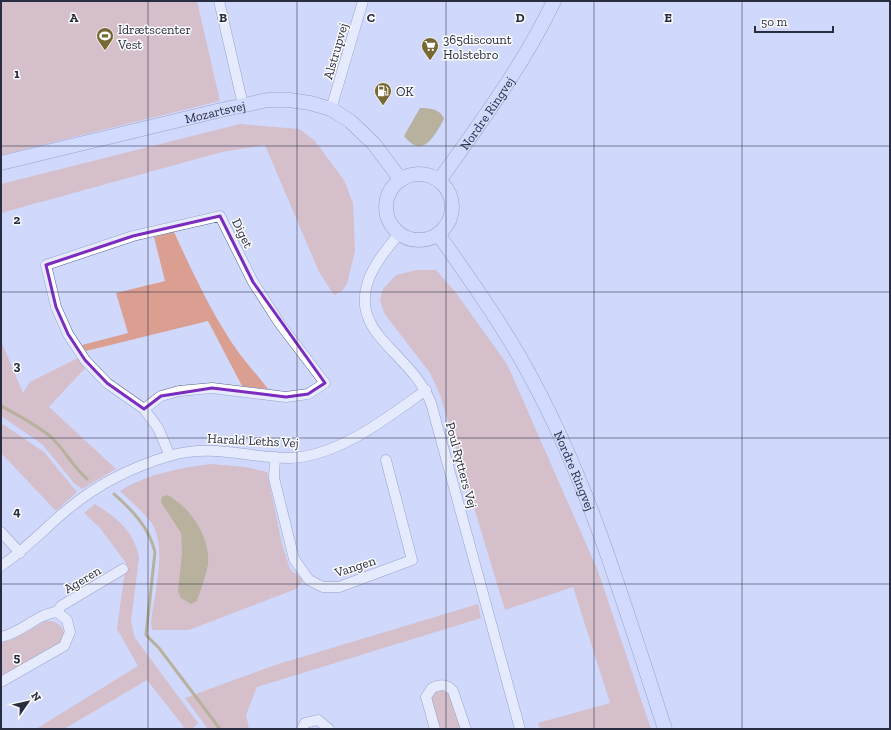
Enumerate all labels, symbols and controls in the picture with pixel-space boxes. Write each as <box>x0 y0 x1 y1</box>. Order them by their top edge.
scale bar <box>755 8 833 34</box>
text: A <box>70 10 79 25</box>
text: B <box>219 10 227 25</box>
text: C <box>367 10 375 25</box>
text: D <box>515 10 525 25</box>
text: E <box>664 10 672 25</box>
text: 50 m <box>761 15 788 29</box>
street label: Alstrupvej <box>320 21 352 81</box>
place label: Idrætscenter Vest <box>117 22 191 52</box>
sports icon: Idrætscenter Vest <box>95 26 115 51</box>
place label: 365discount Holstebro <box>443 32 512 62</box>
supermarket icon: 365discount Holstebro <box>420 36 440 61</box>
text: 1 <box>14 66 20 81</box>
street label: Nordre Ringvej <box>457 74 518 153</box>
fuel station icon: OK <box>373 81 393 106</box>
place label: OK <box>396 84 414 99</box>
street label: Mozartsvej <box>183 98 247 127</box>
text: 2 <box>14 212 21 227</box>
street label: Diget <box>229 216 256 251</box>
text: 3 <box>14 358 21 373</box>
street label: Poul Rytters Vej <box>442 420 480 510</box>
street label: Nordre Ringvej <box>551 428 598 513</box>
street label: Harald Leths Vej <box>207 431 299 451</box>
text: 4 <box>13 504 21 519</box>
street label: Vangen <box>332 553 378 580</box>
street label: Ageren <box>61 562 104 596</box>
text: 5 <box>14 650 21 665</box>
north arrow <box>8 682 48 722</box>
text: N <box>28 690 44 704</box>

